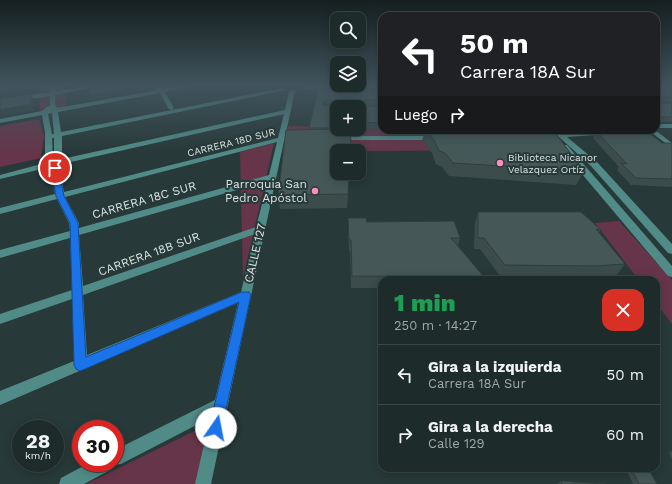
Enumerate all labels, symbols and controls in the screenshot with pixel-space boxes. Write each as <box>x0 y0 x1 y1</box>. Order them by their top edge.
map controls <box>330 12 366 180</box>
button: search <box>330 12 366 48</box>
text: 50 m <box>460 27 529 60</box>
icon: left <box>394 28 446 80</box>
button: layers <box>330 56 366 92</box>
text: Carrera 18A Sur <box>460 61 595 82</box>
button: + <box>330 100 366 136</box>
icon: right <box>446 104 468 126</box>
text: Luego <box>394 106 438 124</box>
street label: CARRERA 18D SUR <box>186 126 276 159</box>
button: − <box>330 144 366 180</box>
pin <box>38 151 72 185</box>
place label: Biblioteca Nicanor Velazquez Ortíz <box>508 152 597 175</box>
icon: arrive <box>44 157 66 179</box>
marker: Biblioteca Nicanor Velazquez Ortíz <box>495 158 505 168</box>
place label: Parroquia San Pedro Apóstol <box>225 177 307 205</box>
street label: CARRERA 18C SUR <box>90 178 198 222</box>
marker: Parroquia San Pedro Apóstol <box>310 186 320 196</box>
street label: CALLE 127 <box>241 222 269 284</box>
street label: CARRERA 18B SUR <box>96 229 202 279</box>
text: 1 min <box>394 289 456 317</box>
button: close <box>602 289 644 331</box>
text: 250 m · 14:27 <box>394 318 477 333</box>
text: Gira a la izquierda <box>428 358 561 376</box>
icon: left <box>394 364 416 386</box>
text: 50 m <box>607 366 644 384</box>
text: Carrera 18A Sur <box>428 376 526 391</box>
position arrow <box>195 407 237 449</box>
text: Gira a la derecha <box>428 418 553 436</box>
speed limit sign: 30 <box>72 420 124 472</box>
icon: right <box>394 424 416 446</box>
text: 60 m <box>606 426 644 444</box>
text: 28 <box>26 429 50 453</box>
text: Calle 129 <box>428 436 485 451</box>
text: km/h <box>25 450 51 461</box>

